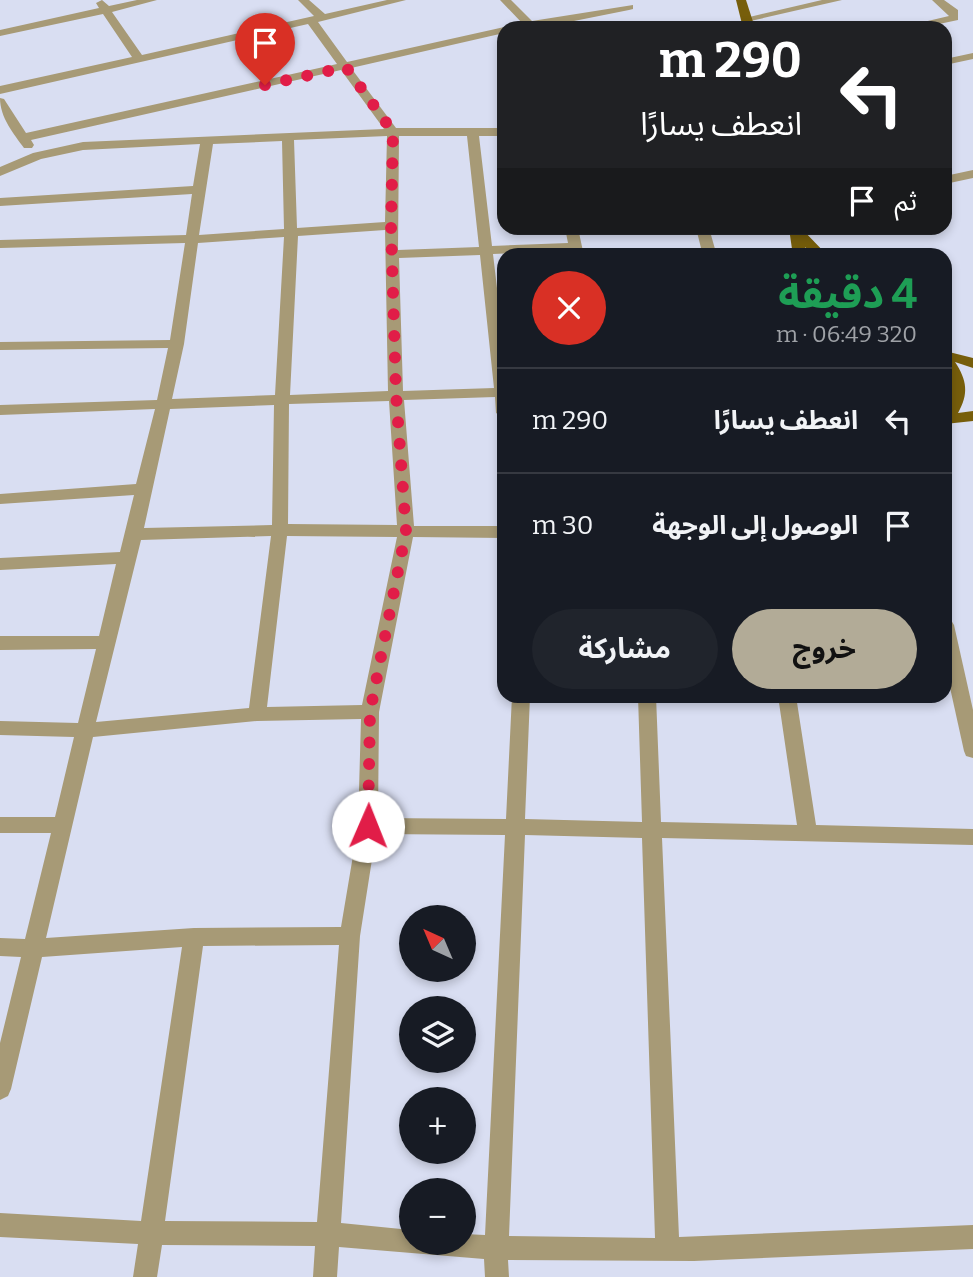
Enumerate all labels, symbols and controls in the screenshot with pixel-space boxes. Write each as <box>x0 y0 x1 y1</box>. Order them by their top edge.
pin <box>235 13 295 85</box>
icon: arrive <box>246 24 284 62</box>
text: 290 m <box>659 31 802 90</box>
icon: left <box>826 49 917 140</box>
text: انعطف يسارًا <box>640 105 802 143</box>
icon: arrive <box>843 182 881 220</box>
text: ثم <box>895 186 917 217</box>
text: 4 دقيقة <box>778 269 917 319</box>
button: close <box>532 271 606 345</box>
text: 320 m · 06:49 <box>776 320 917 348</box>
icon: left <box>879 402 917 440</box>
text: 290 m <box>532 405 608 436</box>
text: انعطف يسارًا <box>714 405 858 436</box>
icon: arrive <box>879 507 917 545</box>
text: 30 m <box>532 510 594 541</box>
text: الوصول إلى الوجهة <box>652 510 858 541</box>
button: مشاركة <box>532 609 718 689</box>
button: خروج <box>732 609 917 689</box>
position arrow <box>331 789 405 863</box>
north arrow <box>399 905 476 982</box>
map controls <box>399 905 476 1255</box>
button: layers <box>399 996 476 1073</box>
button: + <box>399 1087 476 1164</box>
button: − <box>399 1178 476 1255</box>

